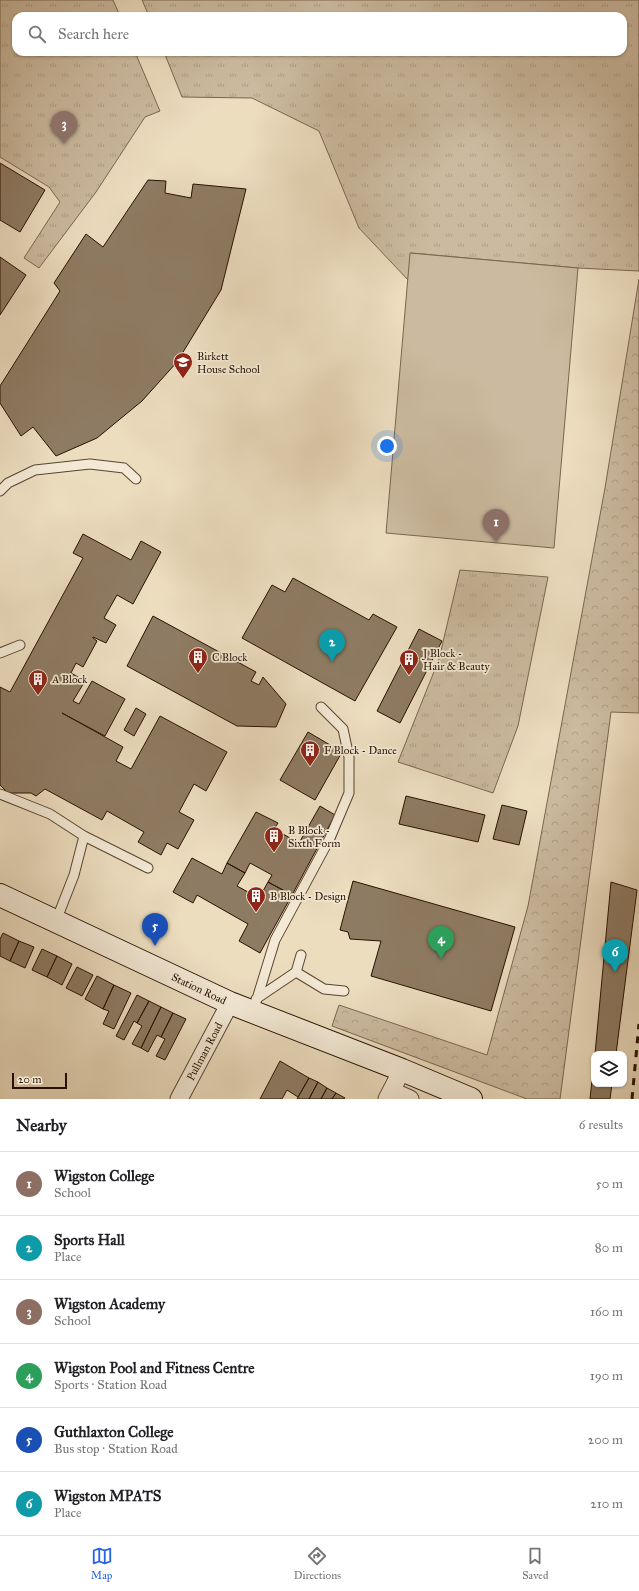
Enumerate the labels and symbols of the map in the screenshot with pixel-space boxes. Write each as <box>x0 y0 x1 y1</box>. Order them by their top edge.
pin: 3 <box>51 111 77 144</box>
place label: Birkett House School <box>197 350 260 376</box>
school or university icon: Birkett House School <box>172 351 194 379</box>
your location <box>377 436 397 456</box>
pin: 1 <box>483 509 509 542</box>
pin: 2 <box>319 629 345 662</box>
building icon: C Block <box>187 646 209 674</box>
place label: J Block - Hair & Beauty <box>422 647 491 673</box>
building icon: J Block - Hair & Beauty <box>398 648 420 676</box>
place label: C Block <box>212 651 248 664</box>
building icon: A Block <box>27 668 49 696</box>
place label: A Block <box>51 673 88 686</box>
building icon: F Block - Dance <box>299 739 321 767</box>
place label: F Block - Dance <box>324 744 397 757</box>
place label: B Block - Sixth Form <box>288 824 341 850</box>
building icon: B Block - Sixth Form <box>263 825 285 853</box>
building icon: B Block - Design <box>245 885 267 913</box>
place label: B Block - Design <box>270 890 346 903</box>
pin: 5 <box>142 913 168 946</box>
pin: 4 <box>428 926 454 959</box>
pin: 6 <box>602 939 628 972</box>
street label: Station Road <box>169 970 229 1008</box>
street label: Pullman Road <box>184 1020 226 1083</box>
scale bar <box>12 1071 67 1090</box>

